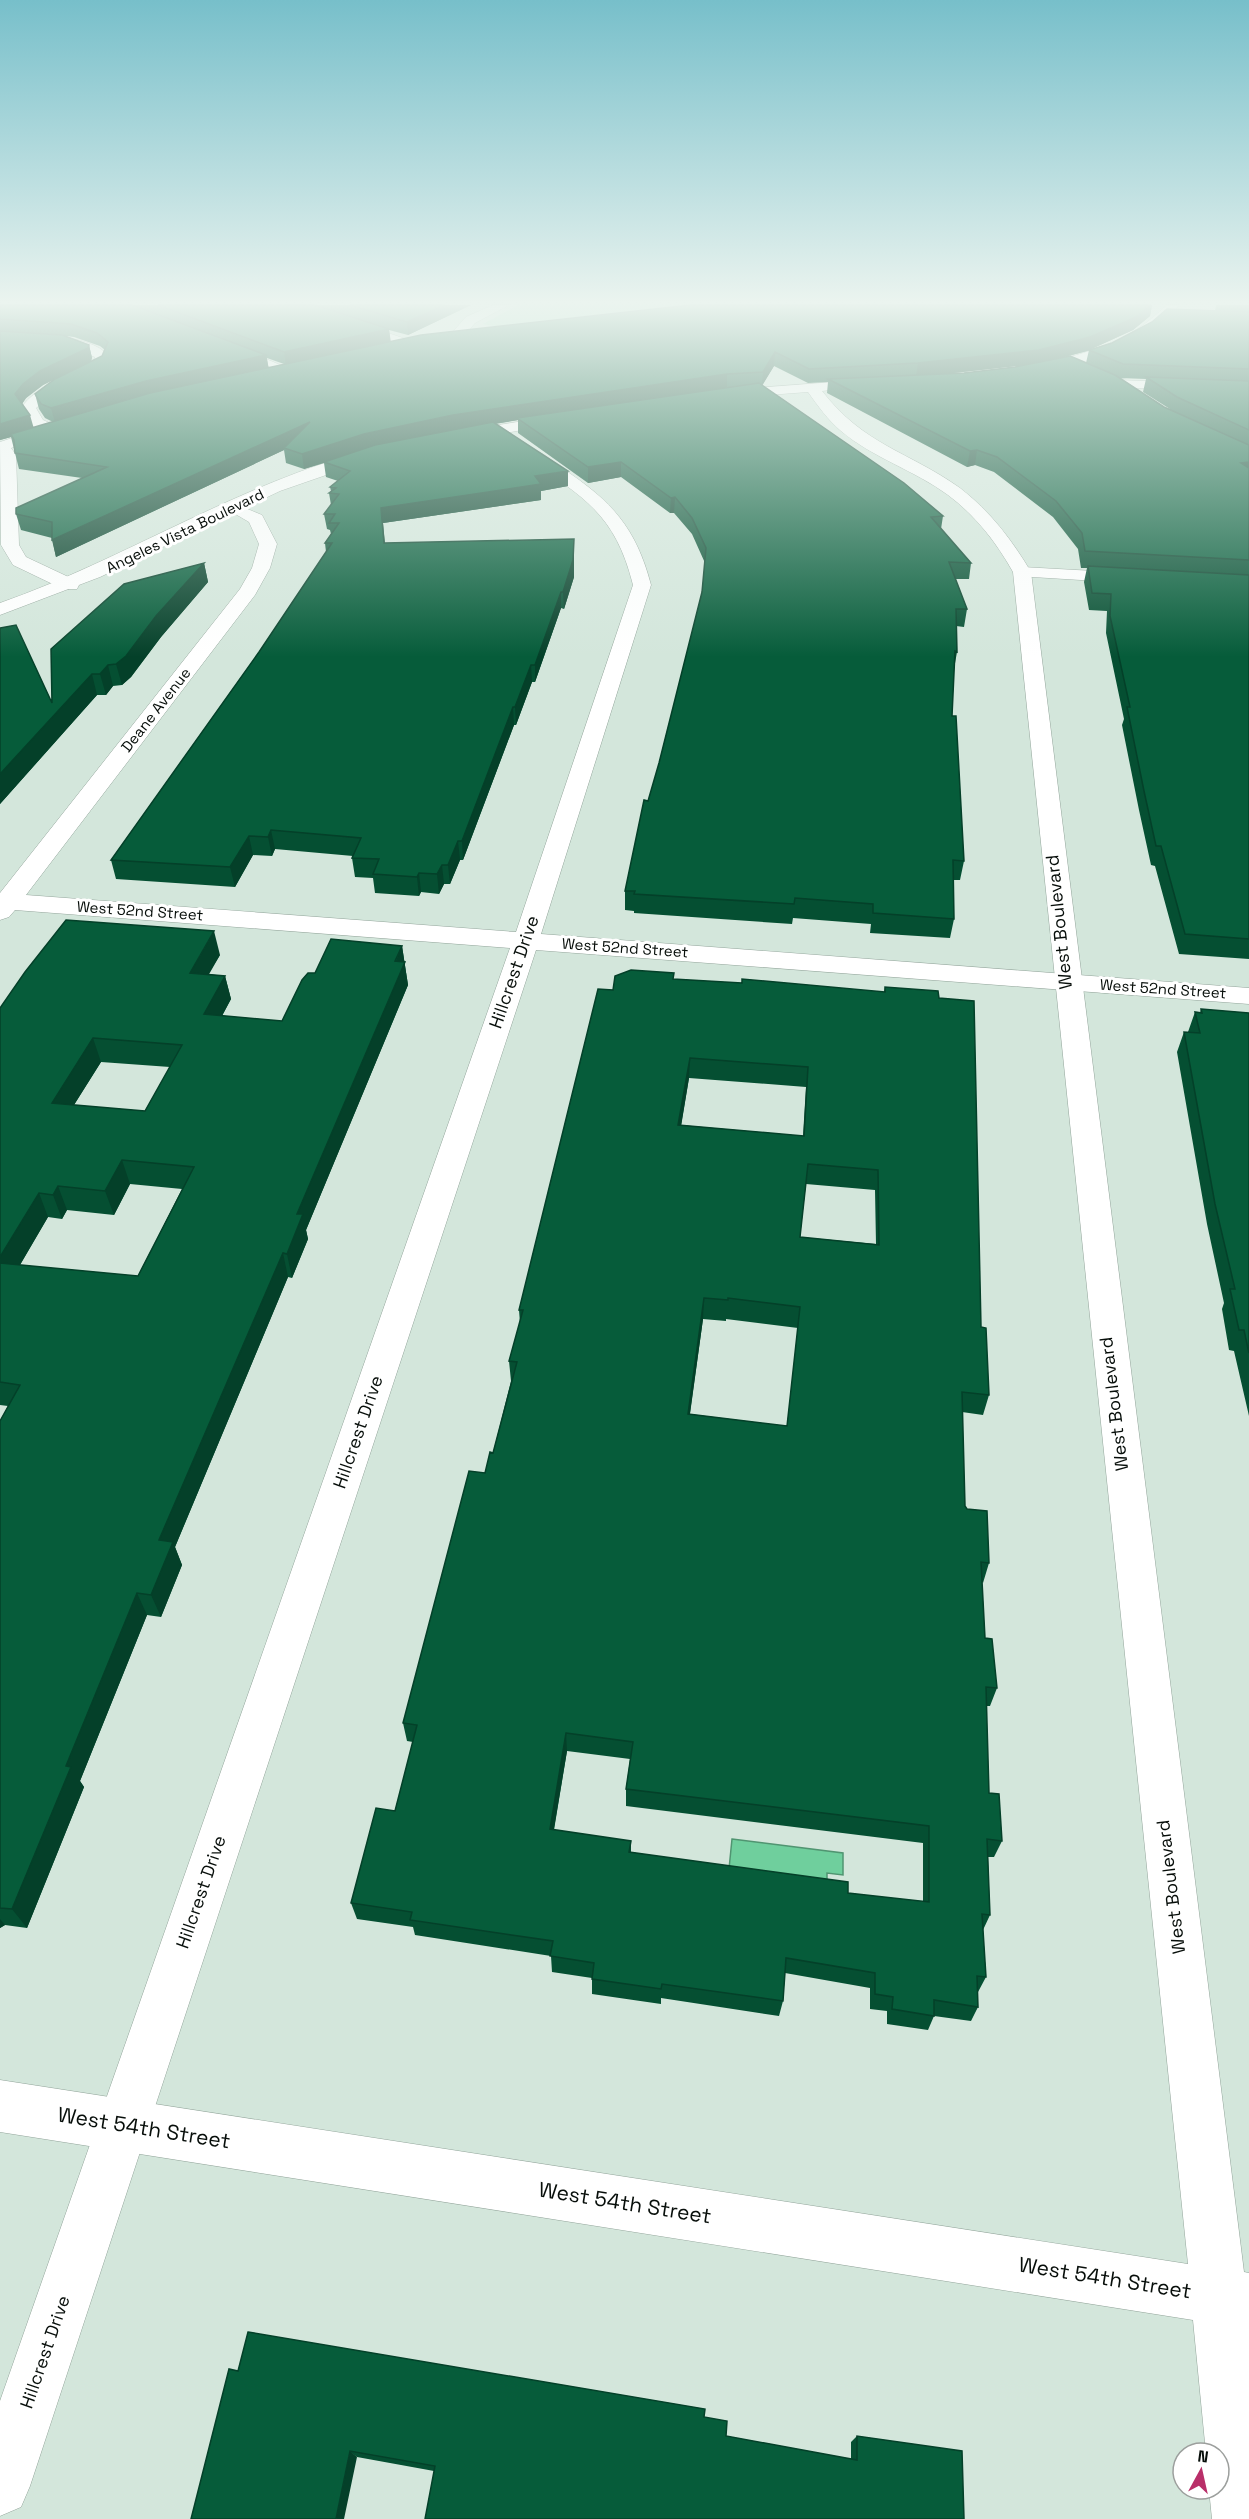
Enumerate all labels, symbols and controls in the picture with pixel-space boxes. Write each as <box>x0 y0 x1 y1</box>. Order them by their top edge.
street label: Angeles Vista Boulevard <box>103 484 267 577</box>
street label: Deane Avenue <box>117 664 195 756</box>
street label: West Boulevard <box>1040 854 1077 990</box>
street label: West 52nd Street <box>76 897 204 924</box>
street label: Hillcrest Drive <box>483 912 544 1031</box>
street label: West 52nd Street <box>561 934 689 961</box>
street label: West 52nd Street <box>1099 975 1227 1002</box>
street label: West Boulevard <box>1094 1336 1133 1472</box>
street label: Hillcrest Drive <box>327 1372 388 1491</box>
street label: West Boulevard <box>1151 1819 1190 1955</box>
street label: Hillcrest Drive <box>170 1832 231 1951</box>
street label: West 54th Street <box>56 2101 232 2154</box>
street label: West 54th Street <box>537 2176 713 2229</box>
street label: West 54th Street <box>1017 2251 1193 2304</box>
street label: Hillcrest Drive <box>14 2292 75 2411</box>
north arrow <box>1171 2441 1231 2501</box>
text: N <box>1196 2445 1210 2468</box>

